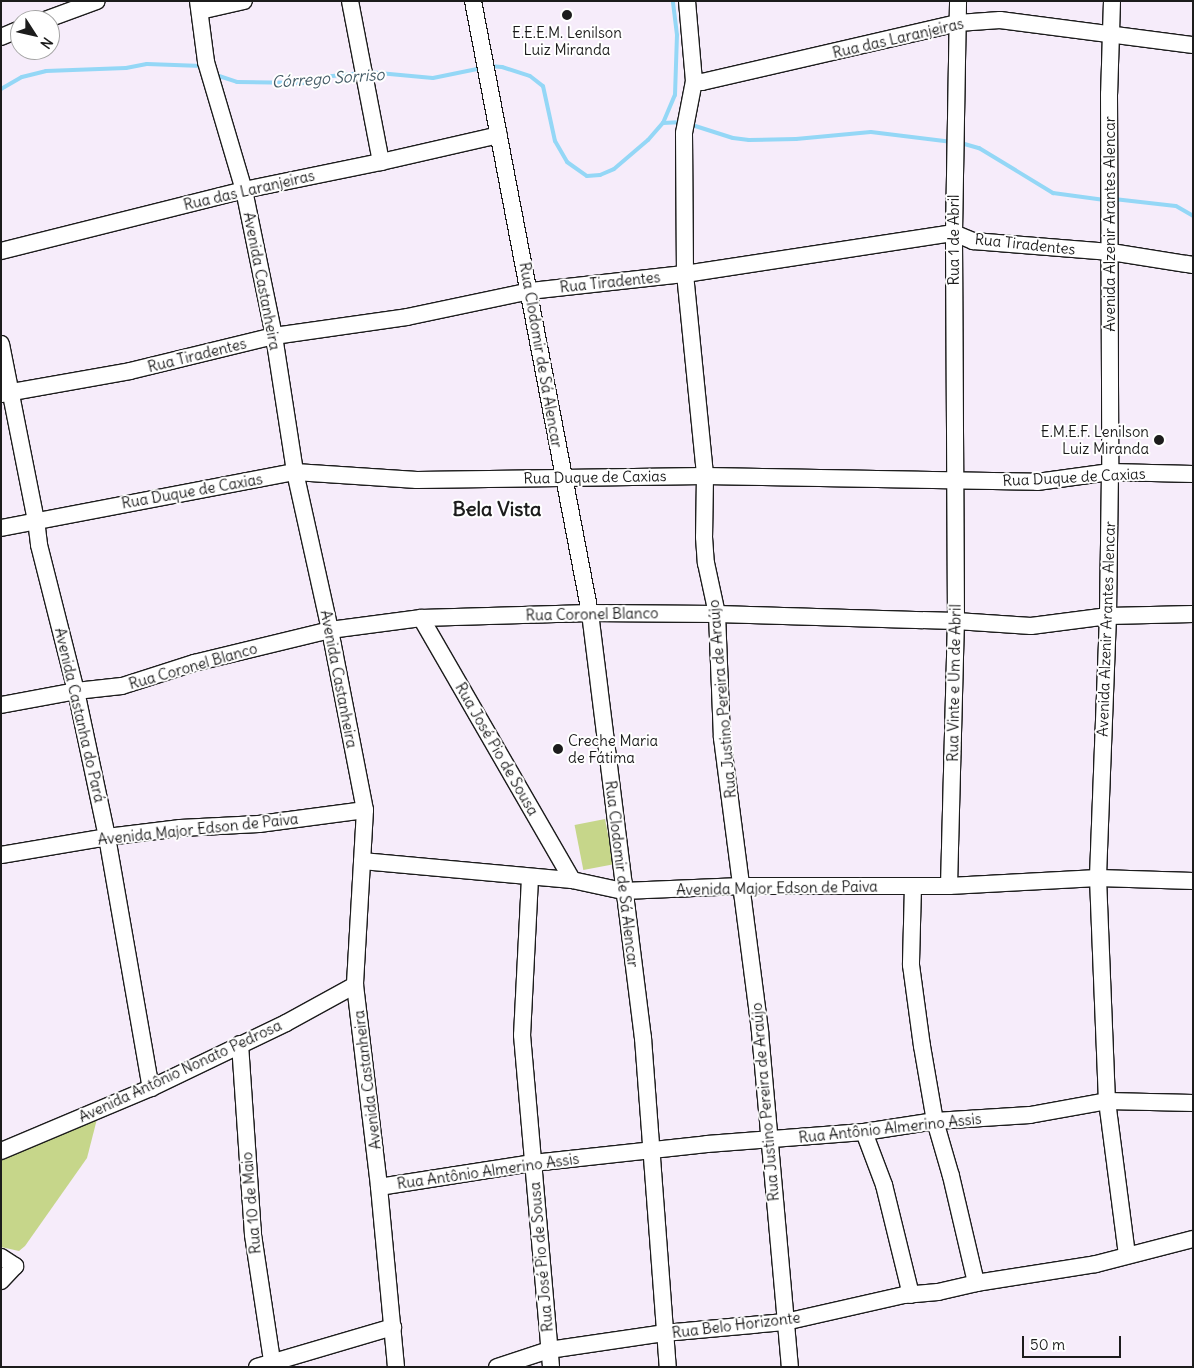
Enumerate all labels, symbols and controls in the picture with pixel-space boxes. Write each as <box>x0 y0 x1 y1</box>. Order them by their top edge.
marker: E.E.E.M. Lenilson Luiz Miranda <box>561 9 573 21</box>
north arrow <box>10 10 60 60</box>
street label: Rua das Laranjeiras <box>831 14 965 62</box>
place label: E.E.E.M. Lenilson Luiz Miranda <box>512 23 622 58</box>
text: N <box>36 34 57 52</box>
water label: Córrego Sorriso <box>271 64 385 92</box>
street label: Avenida Alzenir Arantes Alencar <box>1101 116 1119 332</box>
street label: Rua das Laranjeiras <box>182 166 316 214</box>
street label: Rua 1 de Abril <box>945 195 963 285</box>
street label: Avenida Castanheira <box>240 211 284 351</box>
street label: Rua Tiradentes <box>974 230 1076 258</box>
street label: Rua Clodomir de Sá Alencar <box>516 261 566 449</box>
street label: Rua Tiradentes <box>559 268 661 296</box>
street label: Rua Tiradentes <box>146 334 248 376</box>
place label: E.M.E.F. Lenilson Luiz Miranda <box>1041 422 1149 457</box>
marker: E.M.E.F. Lenilson Luiz Miranda <box>1153 434 1165 446</box>
street label: Rua Duque de Caxias <box>1002 464 1146 490</box>
street label: Rua Duque de Caxias <box>523 467 667 487</box>
street label: Rua Duque de Caxias <box>120 470 264 512</box>
district label: Bela Vista <box>453 496 541 520</box>
street label: Avenida Alzenir Arantes Alencar <box>1093 521 1119 737</box>
street label: Rua Justino Pereira de Araújo <box>704 599 740 799</box>
street label: Rua Coronel Blanco <box>525 604 659 624</box>
street label: Rua Vinte e Um de Abril <box>944 604 964 762</box>
street label: Avenida Castanheira <box>317 609 361 749</box>
street label: Avenida Castanha do Pará <box>51 626 109 804</box>
street label: Rua Coronel Blanco <box>127 639 259 693</box>
street label: Rua José Pio de Sousa <box>452 679 542 819</box>
place label: Creche Maria de Fátima <box>568 731 658 766</box>
marker: Creche Maria de Fátima <box>552 743 564 755</box>
street label: Rua Clodomir de Sá Alencar <box>602 779 642 969</box>
street label: Avenida Major Edson de Paiva <box>97 810 299 848</box>
street label: Avenida Major Edson de Paiva <box>676 877 878 899</box>
street label: Rua Justino Pereira de Araújo <box>747 1002 783 1202</box>
street label: Avenida Castanheira <box>350 1009 384 1151</box>
street label: Avenida Antônio Nonato Pedrosa <box>76 1016 284 1126</box>
street label: Rua Antônio Almerino Assis <box>798 1109 982 1147</box>
street label: Rua Antônio Almerino Assis <box>396 1149 580 1193</box>
street label: Rua 10 de Maio <box>238 1151 264 1255</box>
street label: Rua José Pio de Sousa <box>525 1181 557 1333</box>
street label: Rua Belo Horizonte <box>671 1308 801 1342</box>
scale bar <box>1024 1326 1123 1358</box>
text: 50 m <box>1030 1335 1065 1354</box>

